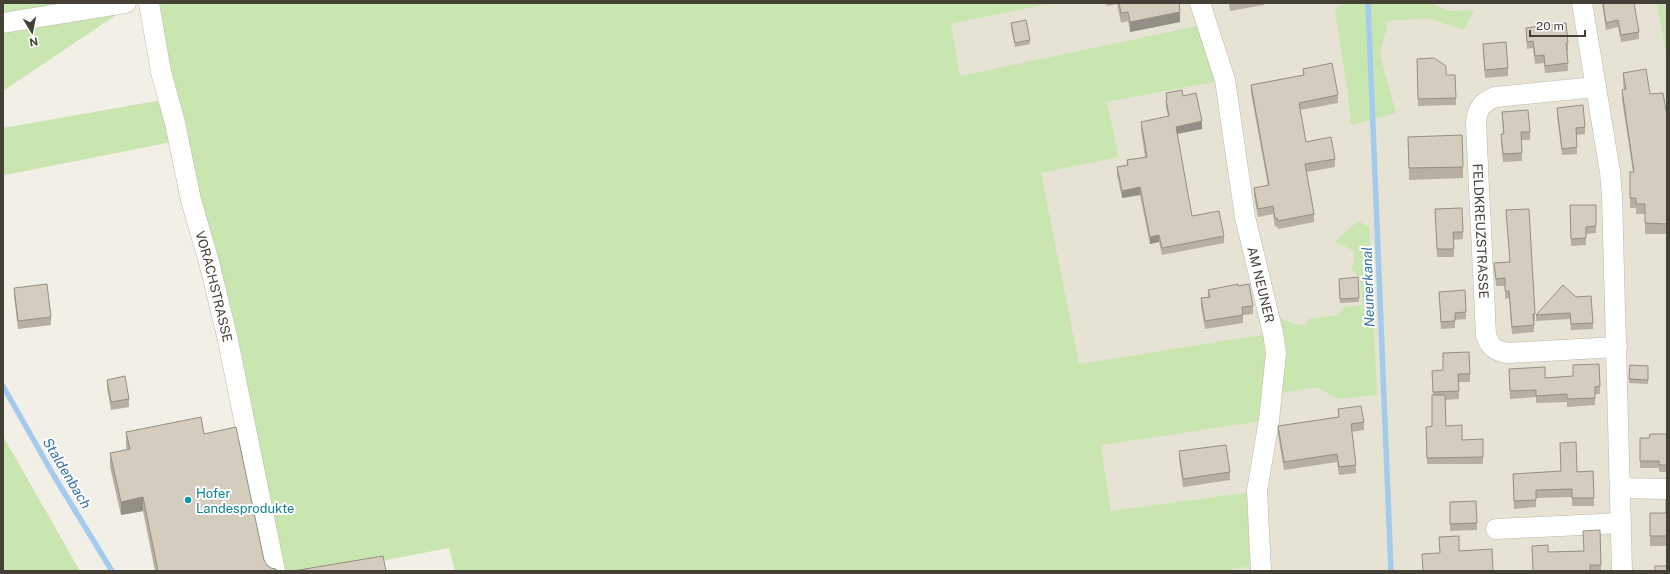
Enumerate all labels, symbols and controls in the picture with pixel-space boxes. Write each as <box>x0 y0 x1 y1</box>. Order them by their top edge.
north arrow <box>12 12 52 52</box>
scale bar <box>1530 12 1585 38</box>
text: 20 m <box>1536 19 1564 33</box>
text: N <box>28 35 39 49</box>
street label: FELDKREUZSTRASSE <box>1470 163 1492 299</box>
street label: VORACHSTRASSE <box>193 229 236 343</box>
street label: AM NEUNER <box>1245 245 1278 324</box>
water label: Neunerkanal <box>1359 246 1377 328</box>
water label: Staldenbach <box>40 435 94 511</box>
place label: Hofer Landesprodukte <box>196 486 294 516</box>
marker: Hofer Landesprodukte <box>183 495 193 505</box>

